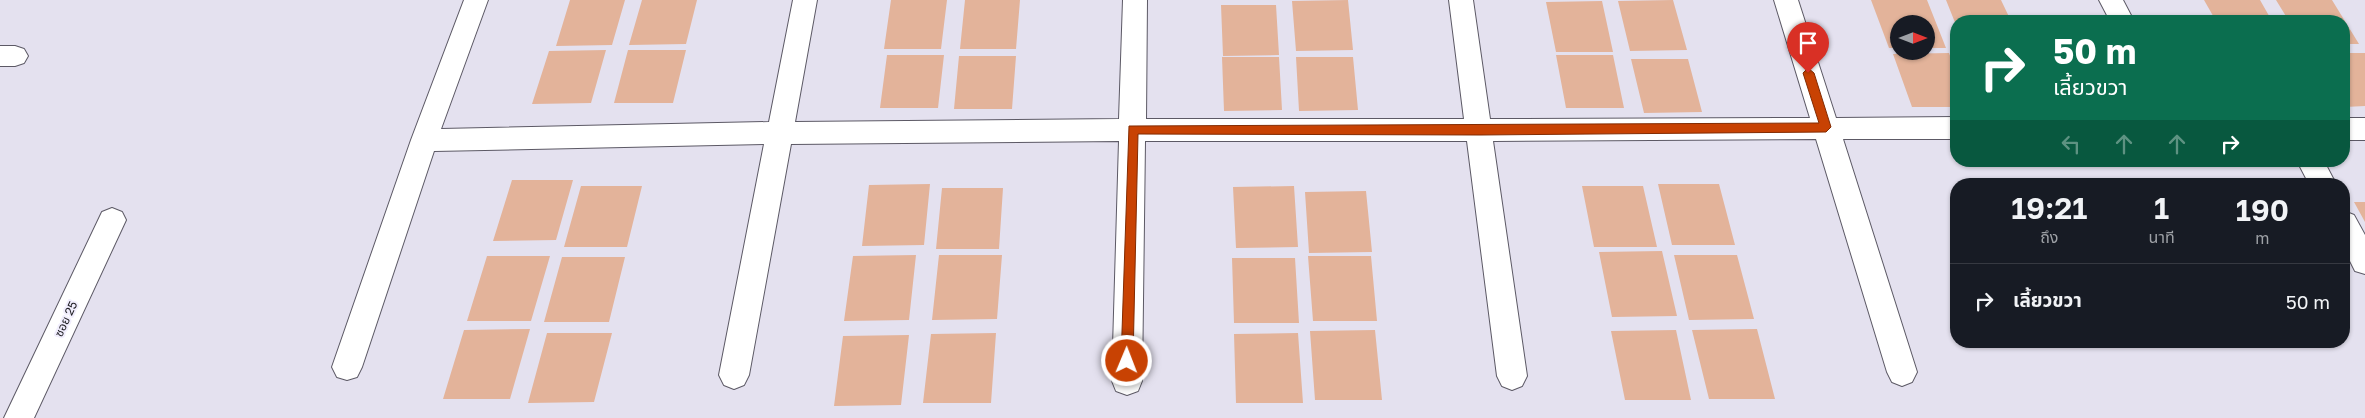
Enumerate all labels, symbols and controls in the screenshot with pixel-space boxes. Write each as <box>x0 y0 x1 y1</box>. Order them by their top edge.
north arrow <box>1890 15 1935 60</box>
map controls <box>1890 15 1935 60</box>
pin <box>1787 22 1829 73</box>
icon: arrive <box>1794 29 1822 57</box>
text: 50 m <box>2053 30 2136 72</box>
icon: right <box>1970 35 2035 100</box>
text: เลี้ยวขวา <box>2053 73 2128 100</box>
icon: left <box>2057 130 2085 158</box>
icon: ahead <box>2110 130 2138 158</box>
icon: ahead <box>2163 130 2191 158</box>
icon: right <box>2216 130 2244 158</box>
text: 19:21 <box>2011 190 2087 226</box>
text: 1 <box>2154 190 2169 226</box>
text: 190 <box>2236 192 2289 228</box>
text: ถึง <box>2040 227 2058 247</box>
text: นาที <box>2149 227 2175 247</box>
text: m <box>2255 228 2269 248</box>
icon: right <box>1970 287 1998 315</box>
text: เลี้ยวขวา <box>2013 288 2082 311</box>
text: 50 m <box>2286 290 2330 313</box>
street label: ซอย 25 <box>51 299 80 339</box>
position arrow <box>1100 334 1152 386</box>

